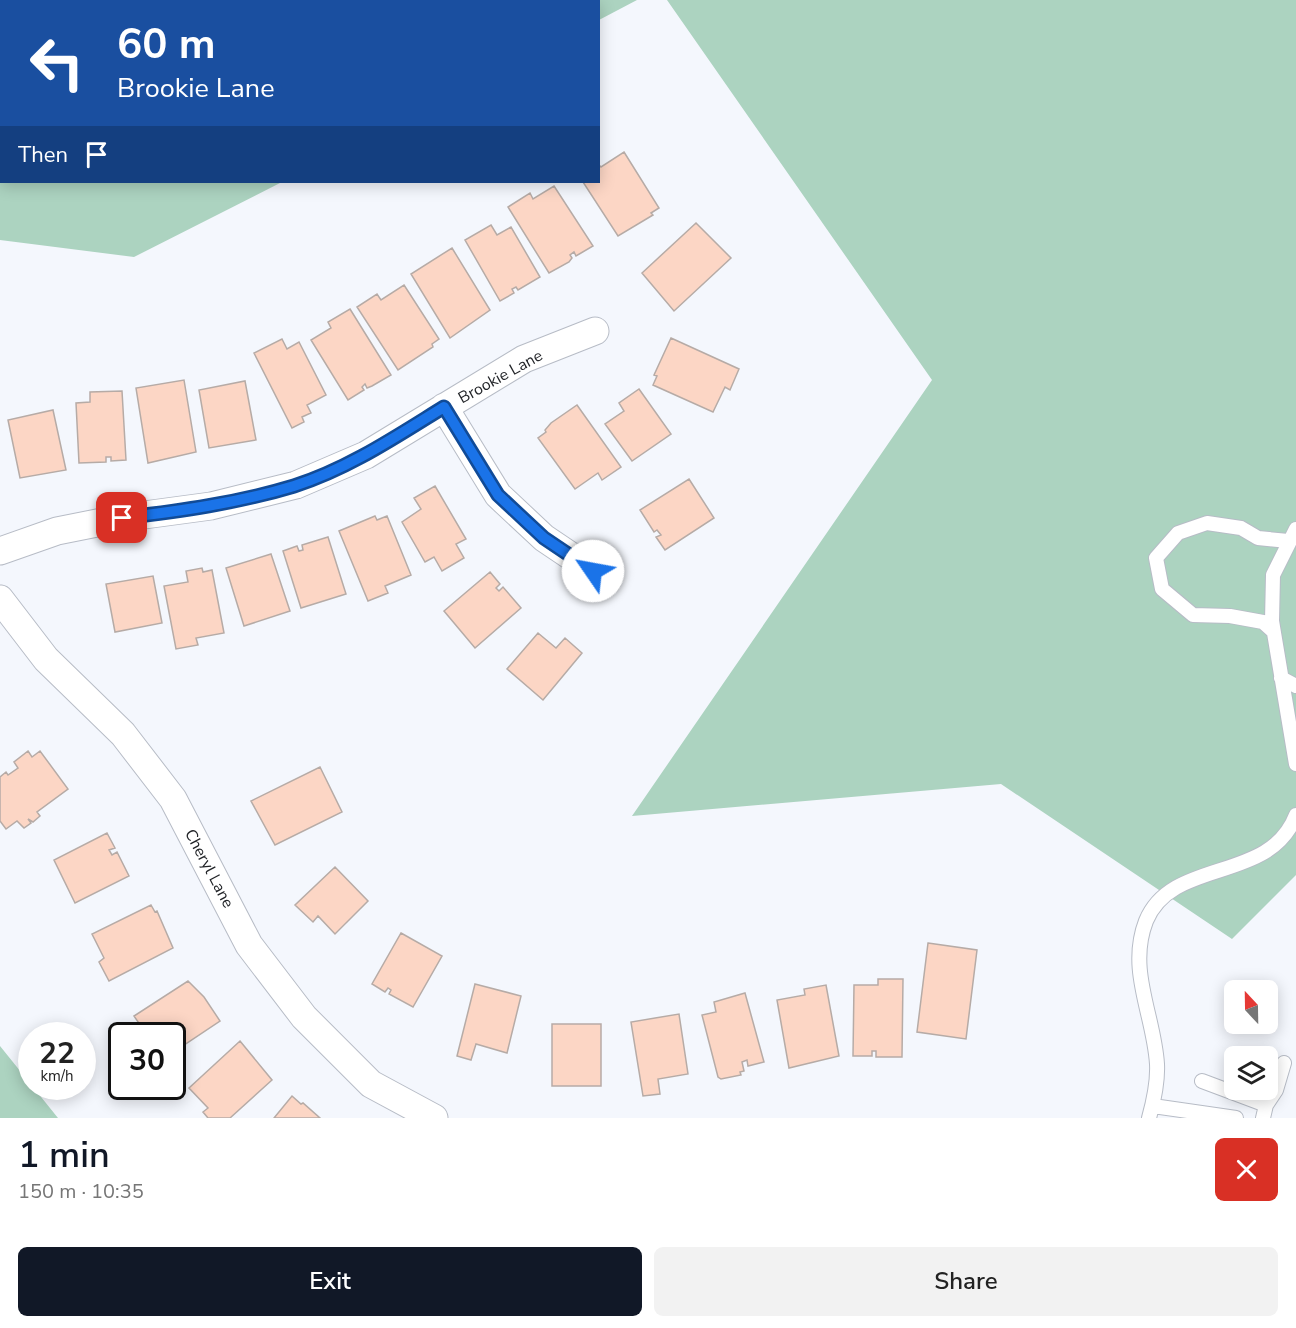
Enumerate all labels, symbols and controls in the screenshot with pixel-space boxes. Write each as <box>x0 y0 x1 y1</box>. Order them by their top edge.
text: 60 m <box>117 16 216 73</box>
icon: left <box>18 24 96 102</box>
text: Brookie Lane <box>117 70 275 107</box>
icon: arrive <box>80 138 113 171</box>
text: Then <box>18 140 68 170</box>
street label: Brookie Lane <box>454 345 547 409</box>
pin <box>96 492 147 543</box>
icon: arrive <box>105 501 138 534</box>
position arrow <box>561 539 625 603</box>
street label: Cheryl Lane <box>179 825 239 912</box>
north arrow <box>1224 980 1278 1034</box>
map controls <box>1224 980 1278 1100</box>
speed limit sign: 30 <box>108 1022 186 1100</box>
text: 22 <box>39 1033 75 1074</box>
button: layers <box>1224 1046 1278 1100</box>
text: km/h <box>40 1066 74 1086</box>
text: 1 min <box>18 1131 110 1180</box>
button: close <box>1215 1138 1278 1201</box>
text: 150 m · 10:35 <box>18 1178 144 1205</box>
button: Exit <box>18 1247 642 1316</box>
button: Share <box>654 1247 1278 1316</box>

